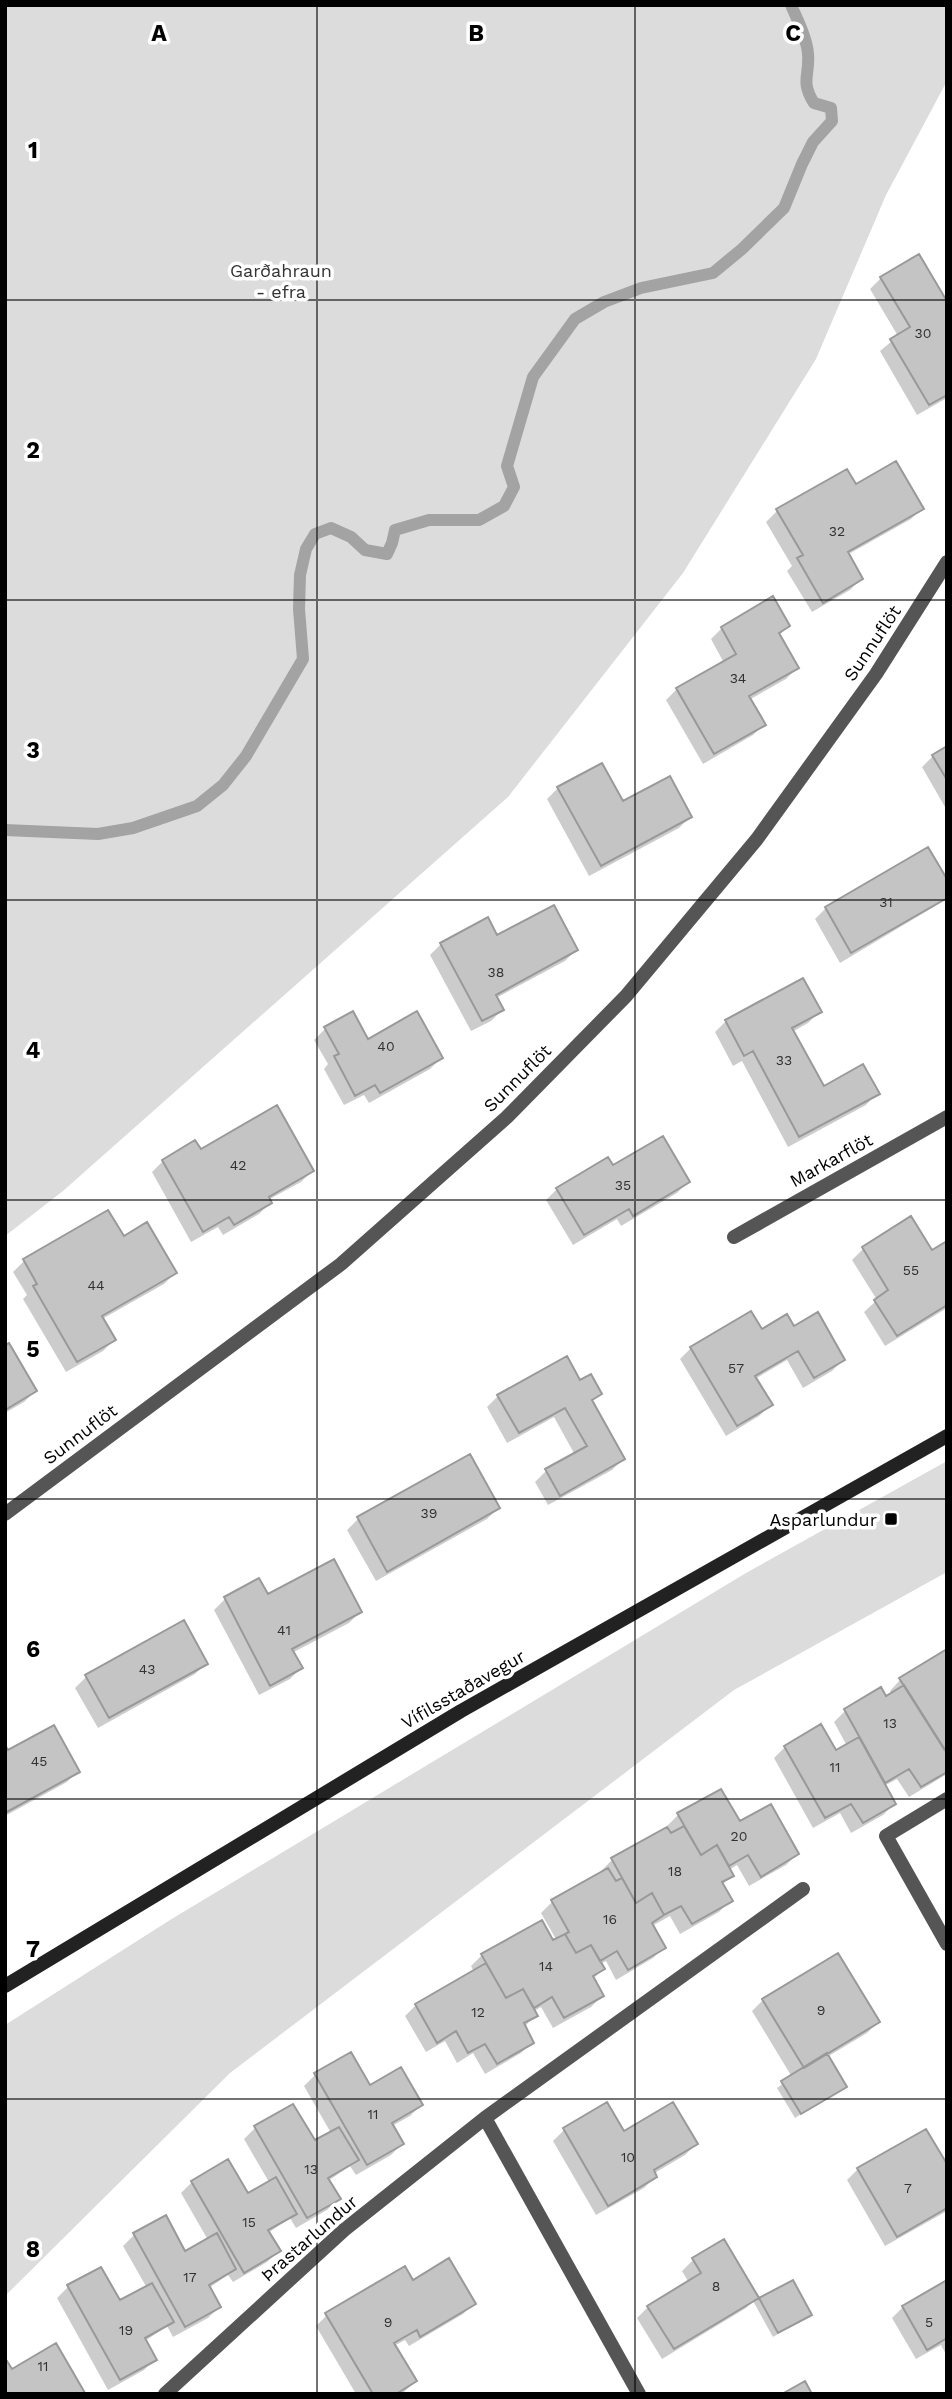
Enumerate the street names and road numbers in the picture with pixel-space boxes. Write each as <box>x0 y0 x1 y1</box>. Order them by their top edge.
street label: Sunnuflöt <box>839 601 905 685</box>
street label: Sunnuflöt <box>479 1040 555 1116</box>
street label: Markarflöt <box>786 1129 876 1191</box>
street label: Sunnuflöt <box>39 1399 121 1468</box>
street label: Vífilsstaðavegur <box>397 1645 529 1733</box>
street label: Þrastarlundur <box>257 2191 361 2285</box>

